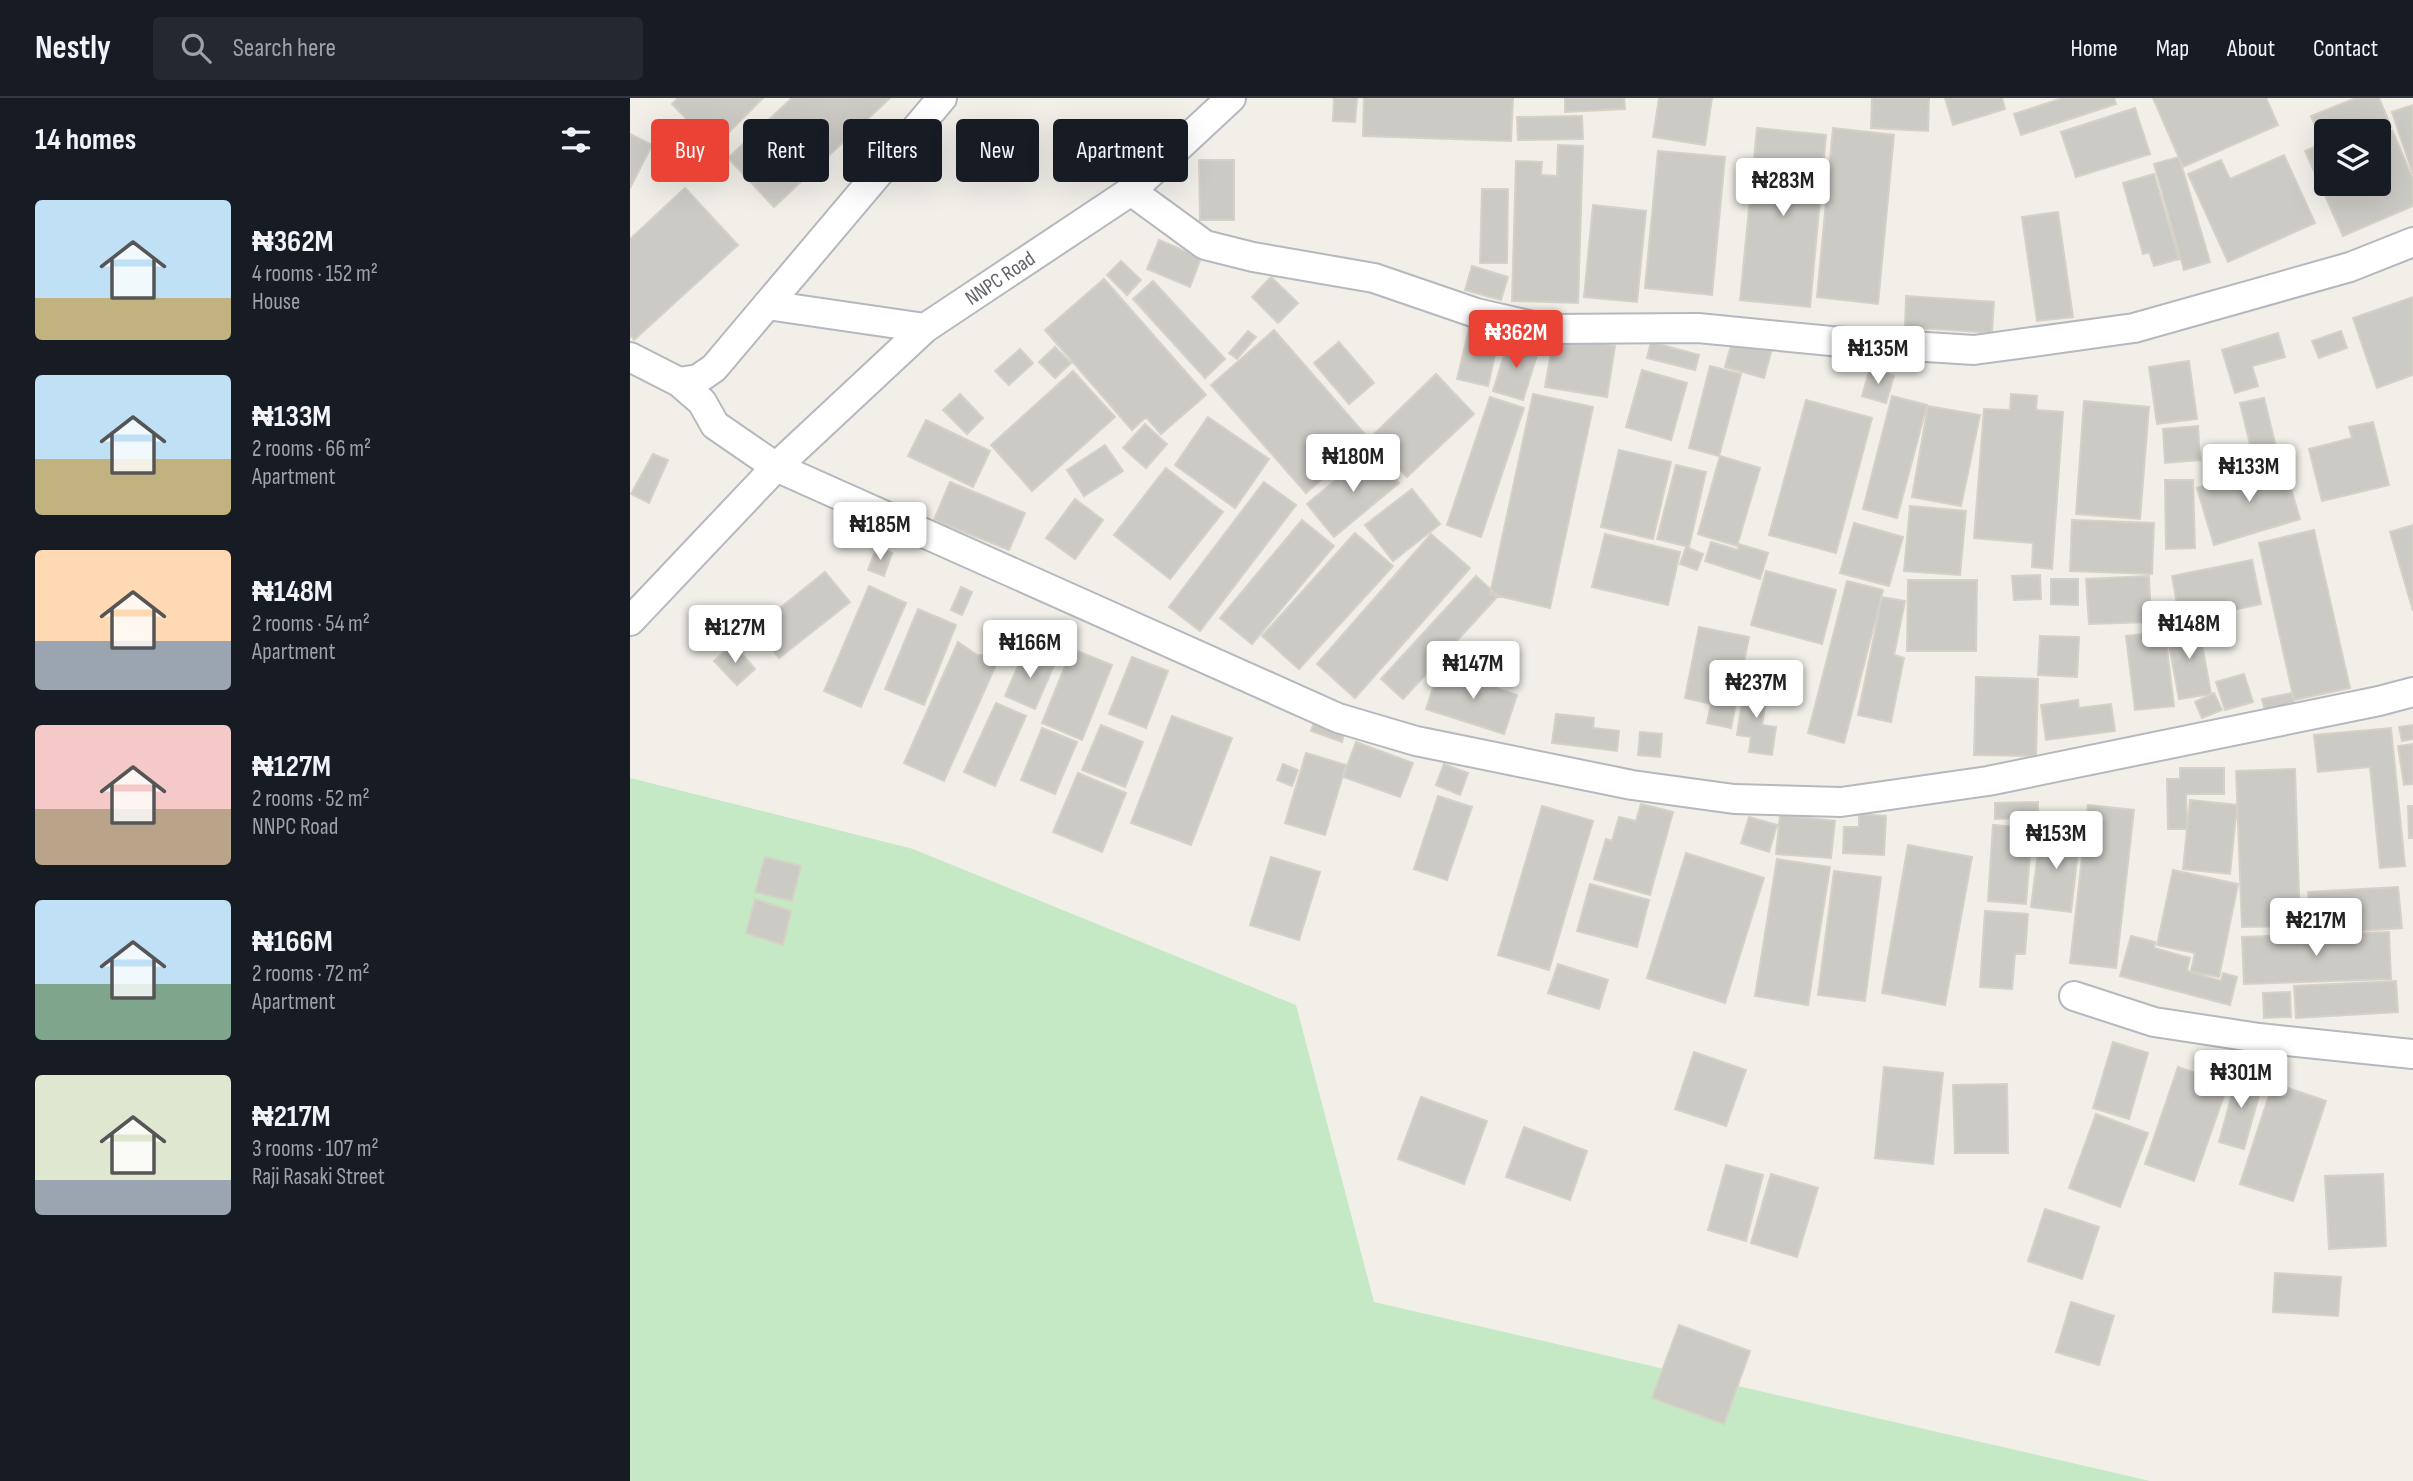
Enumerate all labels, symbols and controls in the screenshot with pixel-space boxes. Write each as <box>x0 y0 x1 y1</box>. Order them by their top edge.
search box <box>153 17 643 80</box>
text: Nestly <box>35 28 111 68</box>
icon: search <box>177 29 215 67</box>
text: Search here <box>233 33 336 64</box>
text: Home <box>2070 34 2118 63</box>
text: Map <box>2156 34 2189 63</box>
text: About <box>2227 34 2275 63</box>
text: Contact <box>2313 34 2378 63</box>
chip: Buy <box>651 119 729 182</box>
chip: Rent <box>743 119 829 182</box>
chip: Filters <box>843 119 942 182</box>
chip: New <box>956 119 1039 182</box>
chip: Apartment <box>1053 119 1188 182</box>
map controls <box>2314 119 2391 196</box>
button: layers <box>2314 119 2391 196</box>
icon: filters <box>557 121 595 159</box>
text: 14 homes <box>35 122 136 158</box>
pin: ₦283M <box>1734 158 1832 218</box>
text: ₦283M <box>1752 167 1814 195</box>
text: ₦362M <box>252 224 333 260</box>
icon: home <box>91 228 175 312</box>
street label: NNPC Road <box>961 246 1040 311</box>
text: 4 rooms · 152 m² <box>252 260 378 288</box>
text: House <box>252 288 300 316</box>
pin: ₦362M <box>1467 310 1565 370</box>
text: ₦362M <box>1485 319 1547 347</box>
pin: ₦135M <box>1829 327 1927 386</box>
text: ₦135M <box>1848 335 1908 363</box>
text: ₦133M <box>252 399 331 435</box>
icon: home <box>91 403 175 487</box>
pin: ₦180M <box>1304 434 1402 494</box>
text: 2 rooms · 66 m² <box>252 435 371 463</box>
text: ₦180M <box>1322 443 1384 471</box>
pin: ₦133M <box>2200 444 2298 504</box>
text: ₦133M <box>2219 453 2279 481</box>
text: Apartment <box>252 463 336 491</box>
pin: ₦185M <box>831 503 929 562</box>
text: ₦185M <box>849 511 911 539</box>
text: ₦148M <box>252 574 333 610</box>
icon: home <box>91 578 175 662</box>
pin: ₦148M <box>2140 602 2238 661</box>
pin: ₦127M <box>686 606 784 665</box>
text: 2 rooms · 54 m² <box>252 610 370 638</box>
text: ₦148M <box>2158 610 2220 638</box>
text: ₦127M <box>705 614 765 642</box>
pin: ₦166M <box>981 620 1079 680</box>
text: ₦166M <box>999 629 1061 657</box>
text: Apartment <box>252 638 336 666</box>
pin: ₦147M <box>1424 642 1522 701</box>
text: ₦147M <box>1443 650 1503 678</box>
pin: ₦237M <box>1707 660 1805 720</box>
text: ₦237M <box>1725 669 1787 697</box>
text: ₦127M <box>252 749 331 785</box>
icon: home <box>91 753 175 837</box>
text: 2 rooms · 52 m² <box>252 785 370 813</box>
pin: ₦153M <box>2007 812 2105 871</box>
text: NNPC Road <box>252 813 338 841</box>
text: ₦153M <box>2026 820 2086 848</box>
pin: ₦217M <box>2267 898 2365 958</box>
text: ₦217M <box>2286 907 2346 935</box>
text: ₦166M <box>252 924 333 960</box>
icon: home <box>91 928 175 1012</box>
text: 2 rooms · 72 m² <box>252 960 370 988</box>
text: Apartment <box>252 988 336 1016</box>
pin: ₦301M <box>2192 1051 2290 1110</box>
text: ₦301M <box>2210 1059 2272 1087</box>
text: ₦217M <box>252 1099 330 1135</box>
icon: home <box>91 1103 175 1187</box>
text: 3 rooms · 107 m² <box>252 1135 379 1163</box>
text: Raji Rasaki Street <box>252 1163 385 1191</box>

